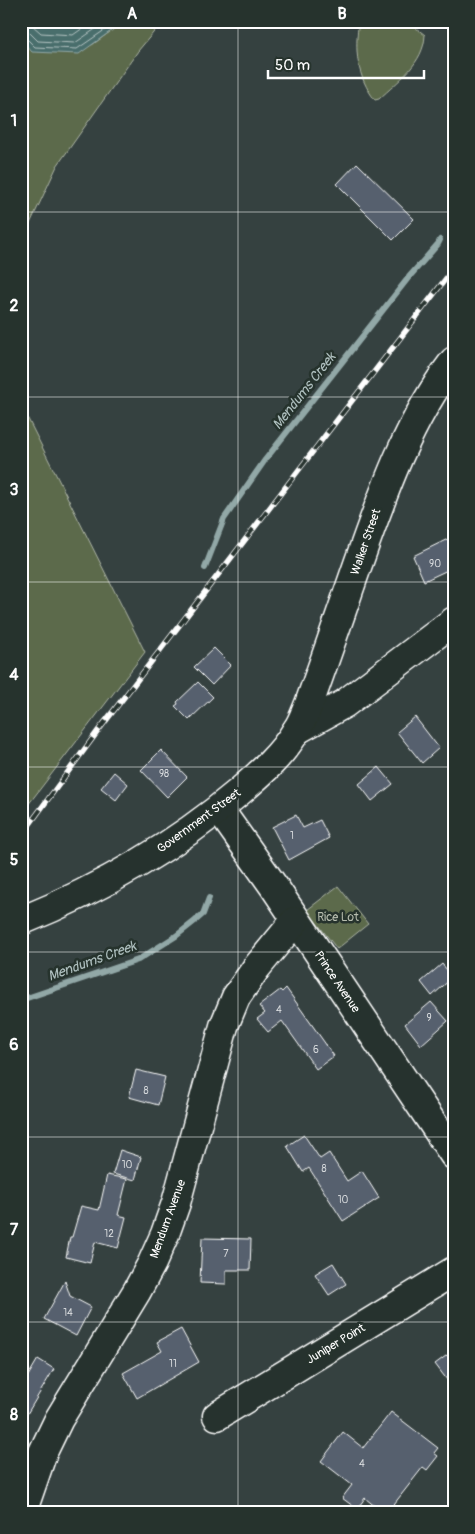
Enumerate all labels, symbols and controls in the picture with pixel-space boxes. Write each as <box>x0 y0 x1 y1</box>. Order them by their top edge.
text: A <box>127 4 138 24</box>
text: B <box>337 4 347 24</box>
scale bar <box>268 48 424 80</box>
text: 50 m <box>275 56 310 75</box>
text: 1 <box>11 111 17 131</box>
text: 2 <box>10 296 19 316</box>
water label: Mendums Creek <box>269 348 340 433</box>
text: 3 <box>10 480 19 500</box>
street label: Walker Street <box>348 507 384 577</box>
house number: 90 <box>429 558 441 570</box>
text: 4 <box>9 665 19 685</box>
house number: 98 <box>159 768 169 780</box>
street label: Government Street <box>154 786 244 856</box>
house number: 1 <box>290 830 294 842</box>
text: 5 <box>10 850 19 870</box>
park label: Rice Lot <box>317 910 359 925</box>
water label: Mendums Creek <box>46 937 140 985</box>
street label: Prince Avenue <box>311 948 363 1016</box>
house number: 4 <box>276 1004 282 1016</box>
house number: 9 <box>426 1012 432 1024</box>
text: 6 <box>9 1035 19 1055</box>
house number: 6 <box>313 1044 319 1056</box>
house number: 8 <box>143 1085 149 1097</box>
house number: 10 <box>122 1159 133 1171</box>
house number: 8 <box>321 1163 327 1175</box>
street label: Mendum Avenue <box>147 1177 189 1260</box>
house number: 10 <box>338 1194 349 1206</box>
text: 7 <box>10 1220 19 1240</box>
house number: 12 <box>104 1228 114 1240</box>
house number: 7 <box>223 1248 229 1260</box>
house number: 14 <box>63 1307 73 1319</box>
street label: Juniper Point <box>304 1321 368 1367</box>
house number: 11 <box>169 1358 177 1370</box>
text: 8 <box>10 1405 18 1425</box>
house number: 4 <box>359 1458 365 1470</box>

